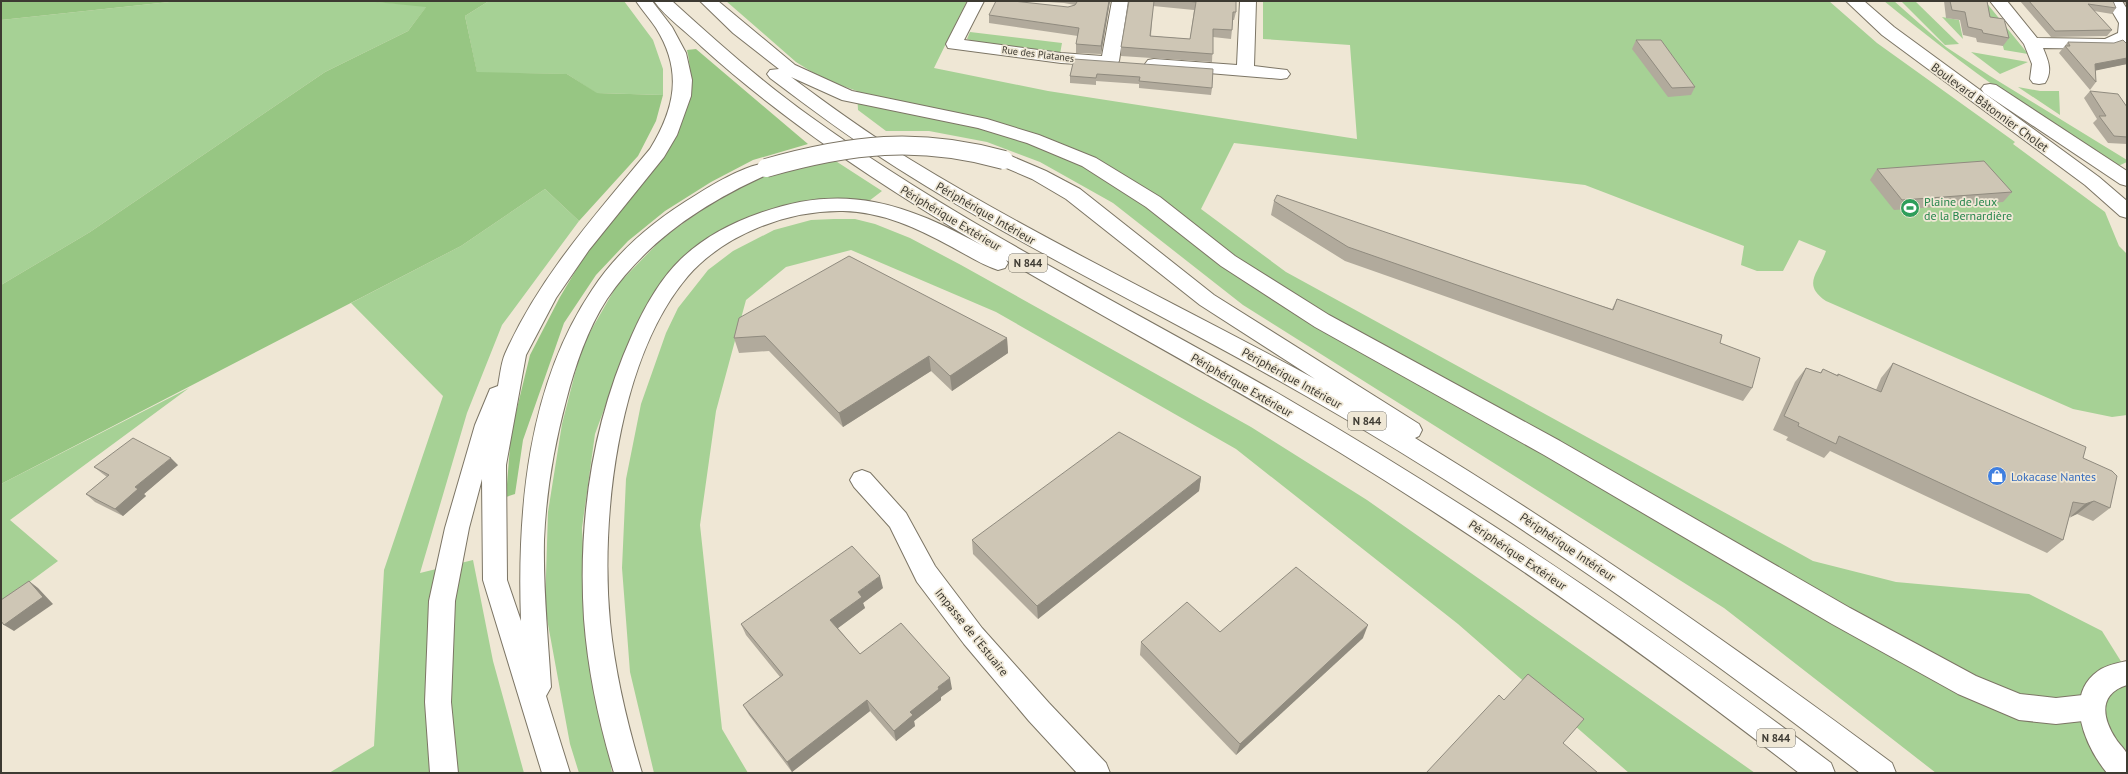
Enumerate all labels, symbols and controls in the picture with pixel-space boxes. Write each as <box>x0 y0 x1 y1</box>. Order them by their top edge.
street label: Rue des Platanes <box>1001 43 1075 65</box>
street label: Boulevard Bâtonnier Cholet <box>1928 59 2052 155</box>
street label: Périphérique Intérieur <box>934 178 1038 248</box>
street label: Périphérique Extérieur <box>898 182 1004 254</box>
place label: Plaine de Jeux de la Bernardière <box>1924 194 2012 223</box>
sports icon: Plaine de Jeux de la Bernardière <box>1899 197 1921 219</box>
road number: N 844 <box>1009 254 1047 272</box>
street label: Périphérique Intérieur <box>1239 344 1345 412</box>
street label: Périphérique Extérieur <box>1188 350 1296 420</box>
road number: N 844 <box>1348 412 1386 430</box>
shop icon: Lokacase Nantes <box>1986 465 2008 487</box>
place label: Lokacase Nantes <box>2011 469 2096 484</box>
street label: Périphérique Intérieur <box>1517 509 1619 585</box>
street label: Périphérique Extérieur <box>1466 517 1570 593</box>
street label: Impasse de l'Estuaire <box>932 585 1012 679</box>
road number: N 844 <box>1757 729 1795 747</box>

